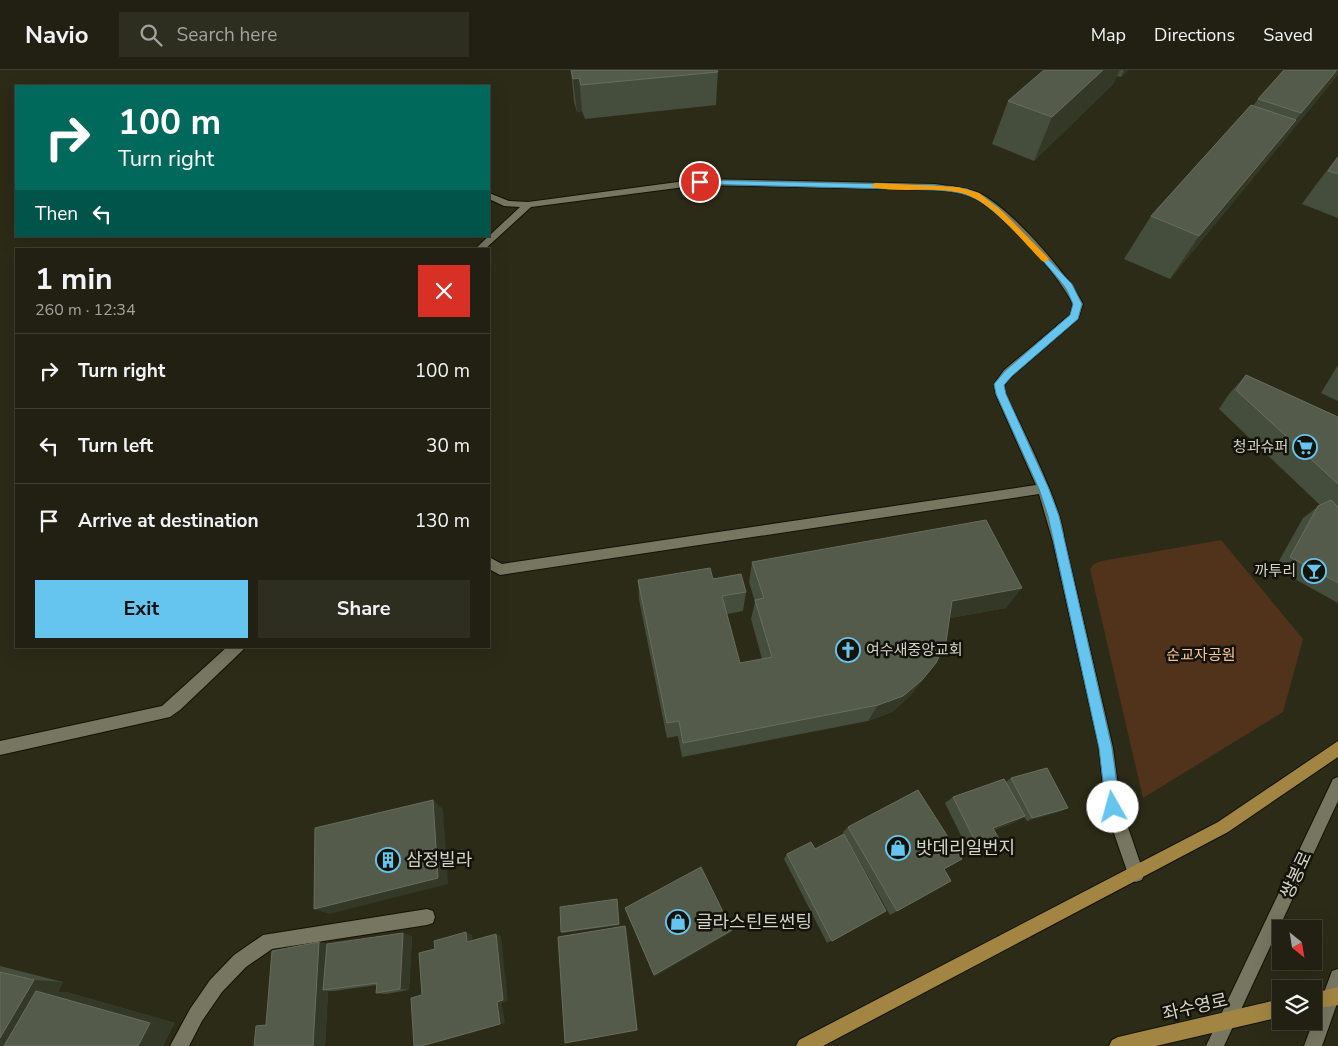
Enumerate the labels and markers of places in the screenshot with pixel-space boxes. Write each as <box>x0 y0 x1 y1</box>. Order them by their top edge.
pin <box>679 161 721 203</box>
supermarket icon: 청과슈퍼 <box>1292 434 1318 460</box>
place label: 청과슈퍼 <box>1233 437 1288 457</box>
bar icon: 까투리 <box>1301 558 1327 584</box>
place label: 까투리 <box>1255 561 1296 581</box>
church icon: 여수새중앙교회 <box>835 637 861 663</box>
place label: 여수새중앙교회 <box>866 640 963 660</box>
shop icon: 밧데리일번지 <box>885 835 911 861</box>
place label: 밧데리일번지 <box>916 836 1015 860</box>
building icon: 삼정빌라 <box>375 847 401 873</box>
place label: 삼정빌라 <box>406 848 473 872</box>
shop icon: 글라스틴트썬팅 <box>665 909 691 935</box>
place label: 글라스틴트썬팅 <box>696 910 812 934</box>

